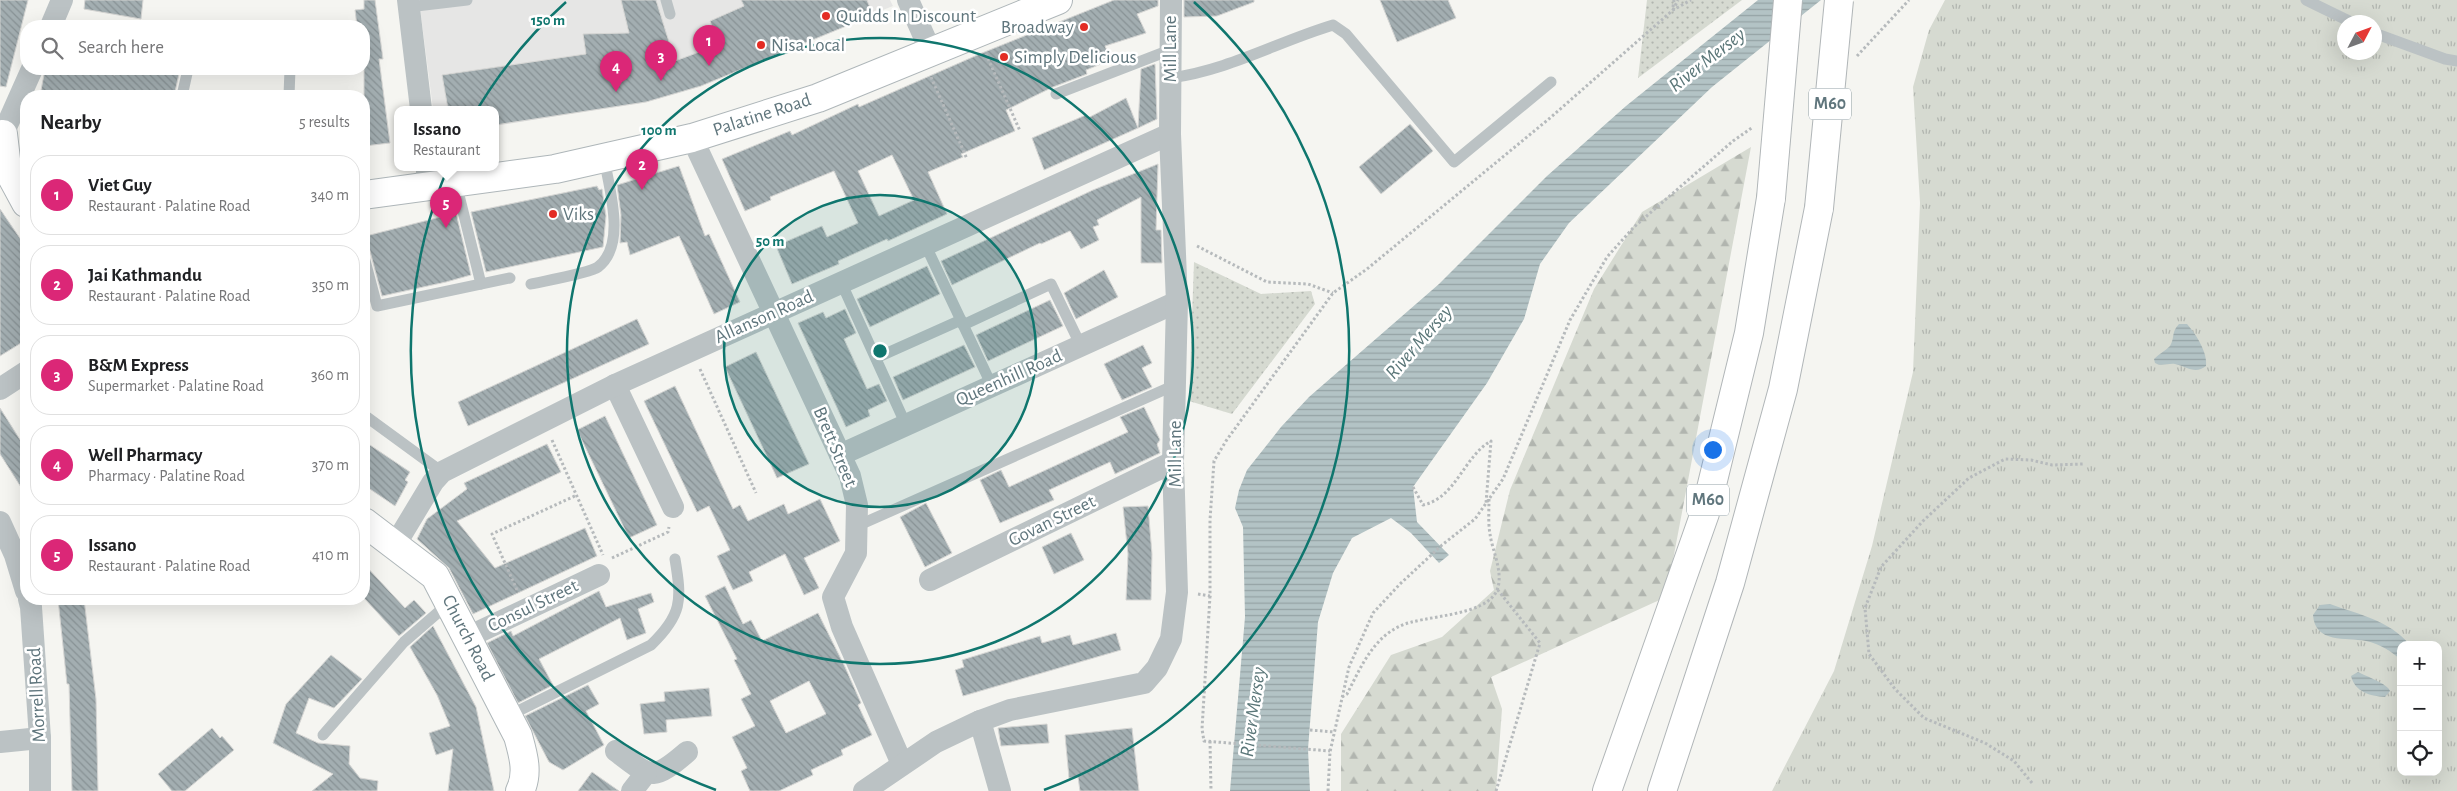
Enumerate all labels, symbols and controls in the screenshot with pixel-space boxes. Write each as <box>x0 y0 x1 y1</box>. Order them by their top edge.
place label: Quidds In Discount <box>836 7 976 26</box>
marker: Quidds In Discount <box>820 10 832 22</box>
text: 150 m <box>531 13 565 28</box>
street label: Mill Lane <box>1161 15 1180 83</box>
north arrow <box>2337 15 2382 60</box>
place label: Broadway <box>1001 18 1074 37</box>
search box <box>20 20 370 75</box>
marker: Broadway <box>1078 21 1090 33</box>
water label: River Mersey <box>1665 24 1749 96</box>
pin: 1 <box>693 25 725 66</box>
icon: search <box>38 34 66 62</box>
place label: Nisa Local <box>771 36 845 55</box>
text: Search here <box>78 38 164 57</box>
marker: Nisa Local <box>755 39 767 51</box>
pin: 3 <box>645 40 677 81</box>
place label: Simply Delicious <box>1014 48 1137 67</box>
pin: 4 <box>600 51 632 92</box>
marker: Simply Delicious <box>998 51 1010 63</box>
road number: M60 <box>1809 88 1851 120</box>
street label: Palatine Road <box>711 90 813 140</box>
popup <box>394 106 499 171</box>
text: Nearby <box>40 112 101 133</box>
text: 5 results <box>299 114 350 130</box>
text: Issano <box>413 120 461 139</box>
text: 100 m <box>641 123 677 138</box>
text: Restaurant <box>413 142 480 158</box>
pin: 2 <box>626 149 658 190</box>
text: Viet Guy <box>88 176 152 195</box>
text: 1 <box>54 187 60 203</box>
text: 340 m <box>311 187 349 203</box>
pin: 5 <box>430 187 462 228</box>
text: Restaurant · Palatine Road <box>88 198 250 214</box>
place label: Viks <box>563 205 594 224</box>
marker: Viks <box>547 208 559 220</box>
text: 50 m <box>756 234 784 249</box>
text: Jai Kathmandu <box>88 266 202 285</box>
text: 2 <box>53 277 61 293</box>
text: 350 m <box>312 277 349 293</box>
street label: Allanson Road <box>712 287 816 347</box>
text: Restaurant · Palatine Road <box>88 288 250 304</box>
water label: River Mersey <box>1382 301 1457 383</box>
centre of rings <box>871 342 889 360</box>
street label: Queenhill Road <box>953 346 1065 410</box>
text: B&M Express <box>88 356 189 375</box>
text: 3 <box>54 367 60 383</box>
text: 360 m <box>311 367 349 383</box>
text: Supermarket · Palatine Road <box>88 378 264 394</box>
street label: Brett Street <box>810 404 860 490</box>
street label: Mill Lane <box>1166 420 1185 488</box>
your location <box>1700 437 1726 463</box>
text: Well Pharmacy <box>88 446 203 465</box>
text: 4 <box>53 457 61 473</box>
text: 370 m <box>312 457 349 473</box>
text: Pharmacy · Palatine Road <box>88 468 245 484</box>
road number: M60 <box>1687 484 1729 516</box>
street label: Govan Street <box>1006 492 1098 550</box>
text: Issano <box>88 536 136 555</box>
text: 5 <box>54 547 60 563</box>
text: 410 m <box>312 547 349 563</box>
text: Restaurant · Palatine Road <box>88 558 250 574</box>
street label: Consul Street <box>485 576 581 636</box>
street label: Church Road <box>438 592 498 684</box>
map controls <box>2397 641 2442 776</box>
button: + <box>2397 641 2442 686</box>
street label: Morrell Road <box>25 647 49 743</box>
water label: River Mersey <box>1237 665 1269 758</box>
button: − <box>2397 686 2442 731</box>
button: locate <box>2397 731 2442 776</box>

